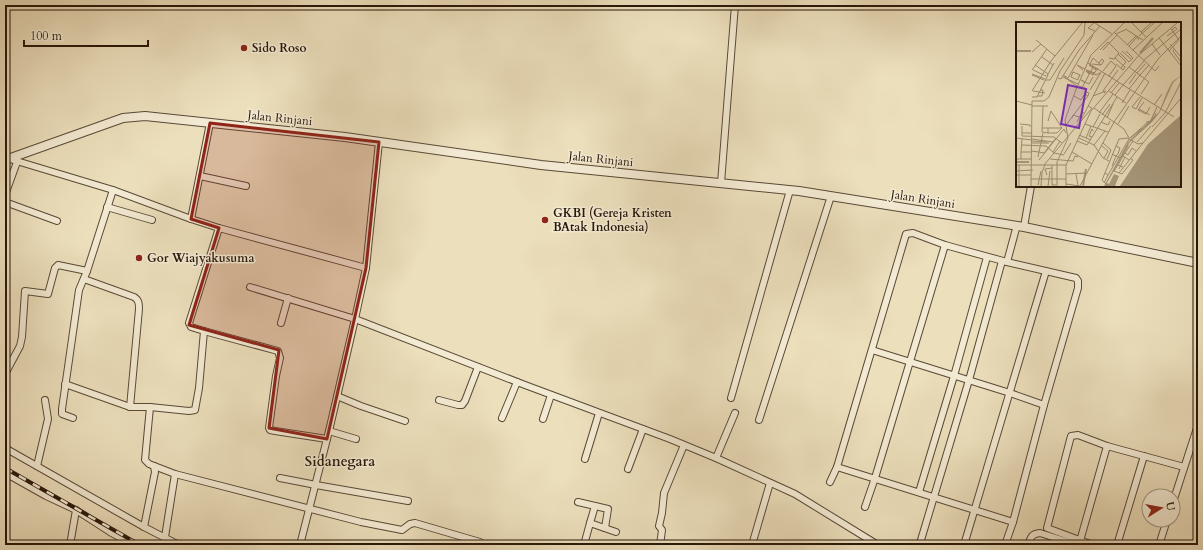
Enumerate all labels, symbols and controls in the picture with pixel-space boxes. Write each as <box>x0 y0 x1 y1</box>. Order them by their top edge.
scale bar <box>24 22 148 48</box>
inset map <box>1016 22 1181 187</box>
text: 100 m <box>30 28 63 44</box>
place label: Sido Roso <box>252 40 307 56</box>
marker: Sido Roso <box>239 43 249 53</box>
street label: Jalan Rinjani <box>245 106 314 129</box>
street label: Jalan Rinjani <box>566 147 635 170</box>
street label: Jalan Rinjani <box>888 186 957 212</box>
place label: GKBI (Gereja Kristen BAtak Indonesia) <box>553 205 672 235</box>
marker: GKBI (Gereja Kristen BAtak Indonesia) <box>540 215 550 225</box>
place label: Gor Wiajyakusuma <box>147 250 254 266</box>
marker: Gor Wiajyakusuma <box>134 253 144 263</box>
district label: Sidanegara <box>305 452 375 471</box>
north arrow <box>1141 488 1181 528</box>
text: U <box>1162 500 1179 512</box>

